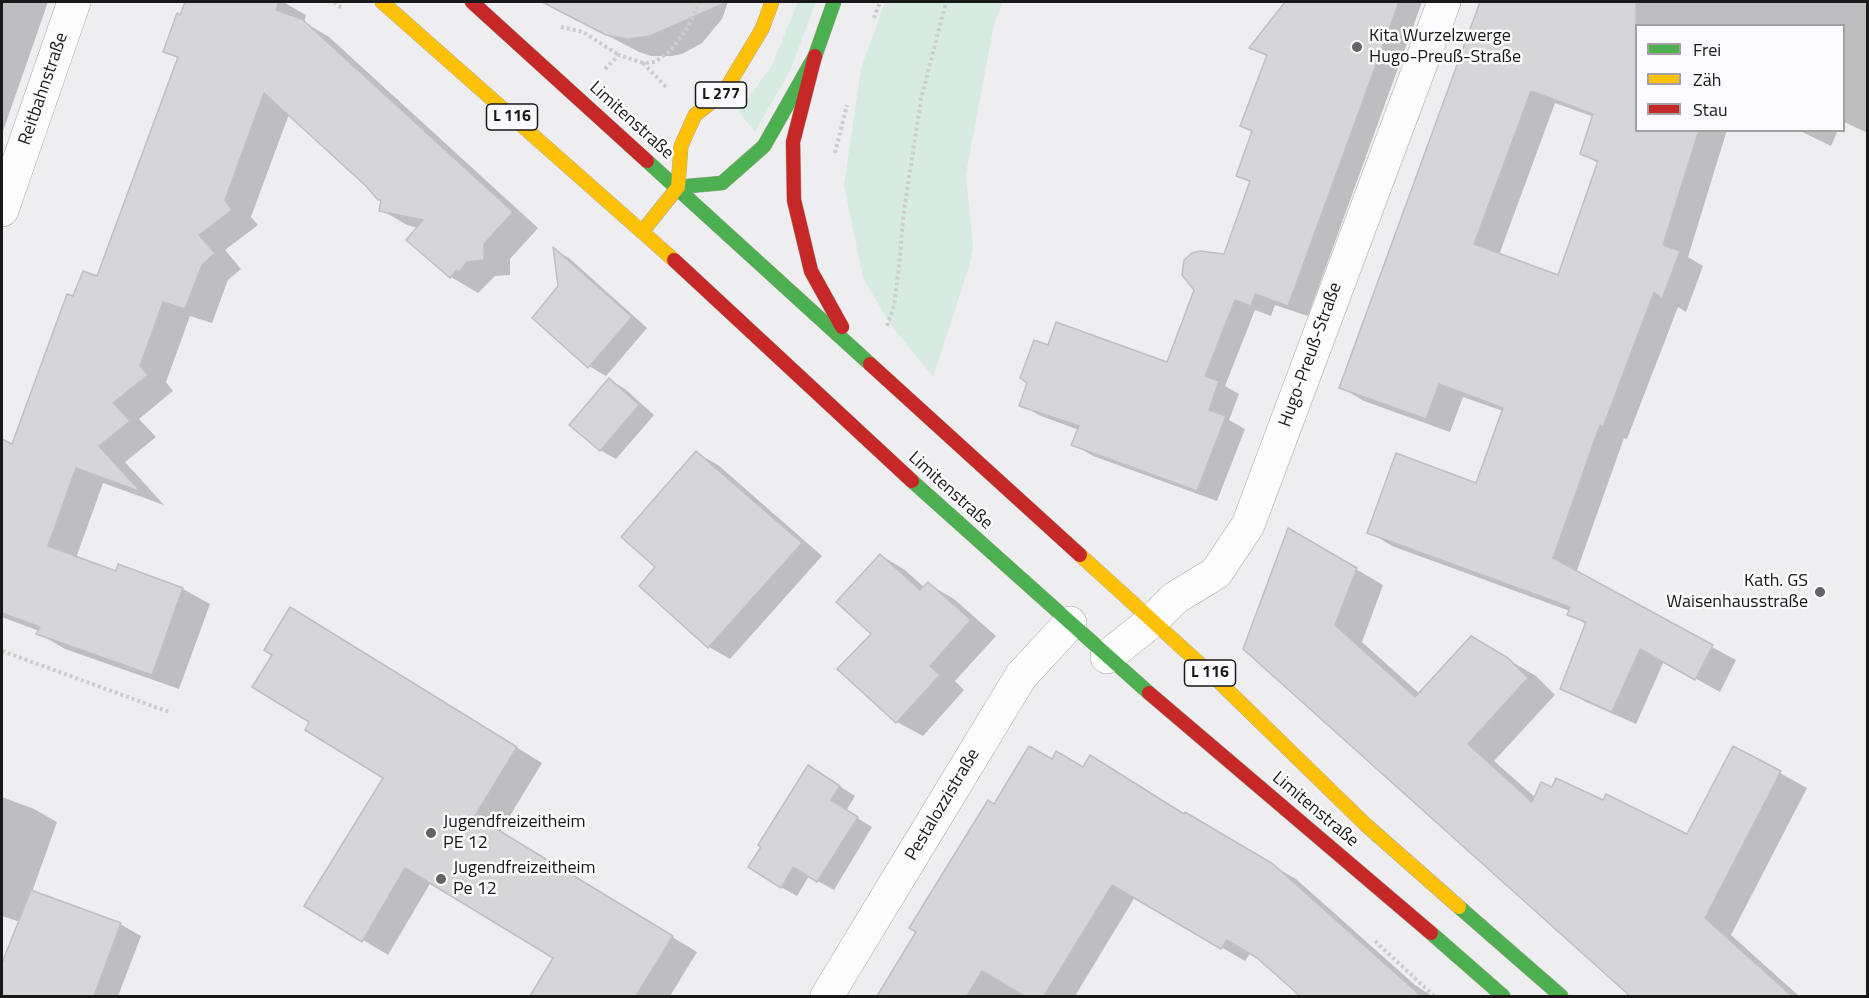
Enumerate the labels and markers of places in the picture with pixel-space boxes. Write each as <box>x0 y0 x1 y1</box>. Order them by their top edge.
place label: Kita Wurzelzwerge Hugo-Preuß-Straße <box>1369 26 1521 68</box>
marker: Kita Wurzelzwerge Hugo-Preuß-Straße <box>1350 40 1364 54</box>
place label: Kath. GS Waisenhausstraße <box>1666 571 1808 614</box>
marker: Kath. GS Waisenhausstraße <box>1813 585 1827 599</box>
place label: Jugendfreizeitheim PE 12 <box>443 812 586 854</box>
marker: Jugendfreizeitheim PE 12 <box>424 826 438 840</box>
place label: Jugendfreizeitheim Pe 12 <box>453 858 596 900</box>
marker: Jugendfreizeitheim Pe 12 <box>434 872 448 886</box>

